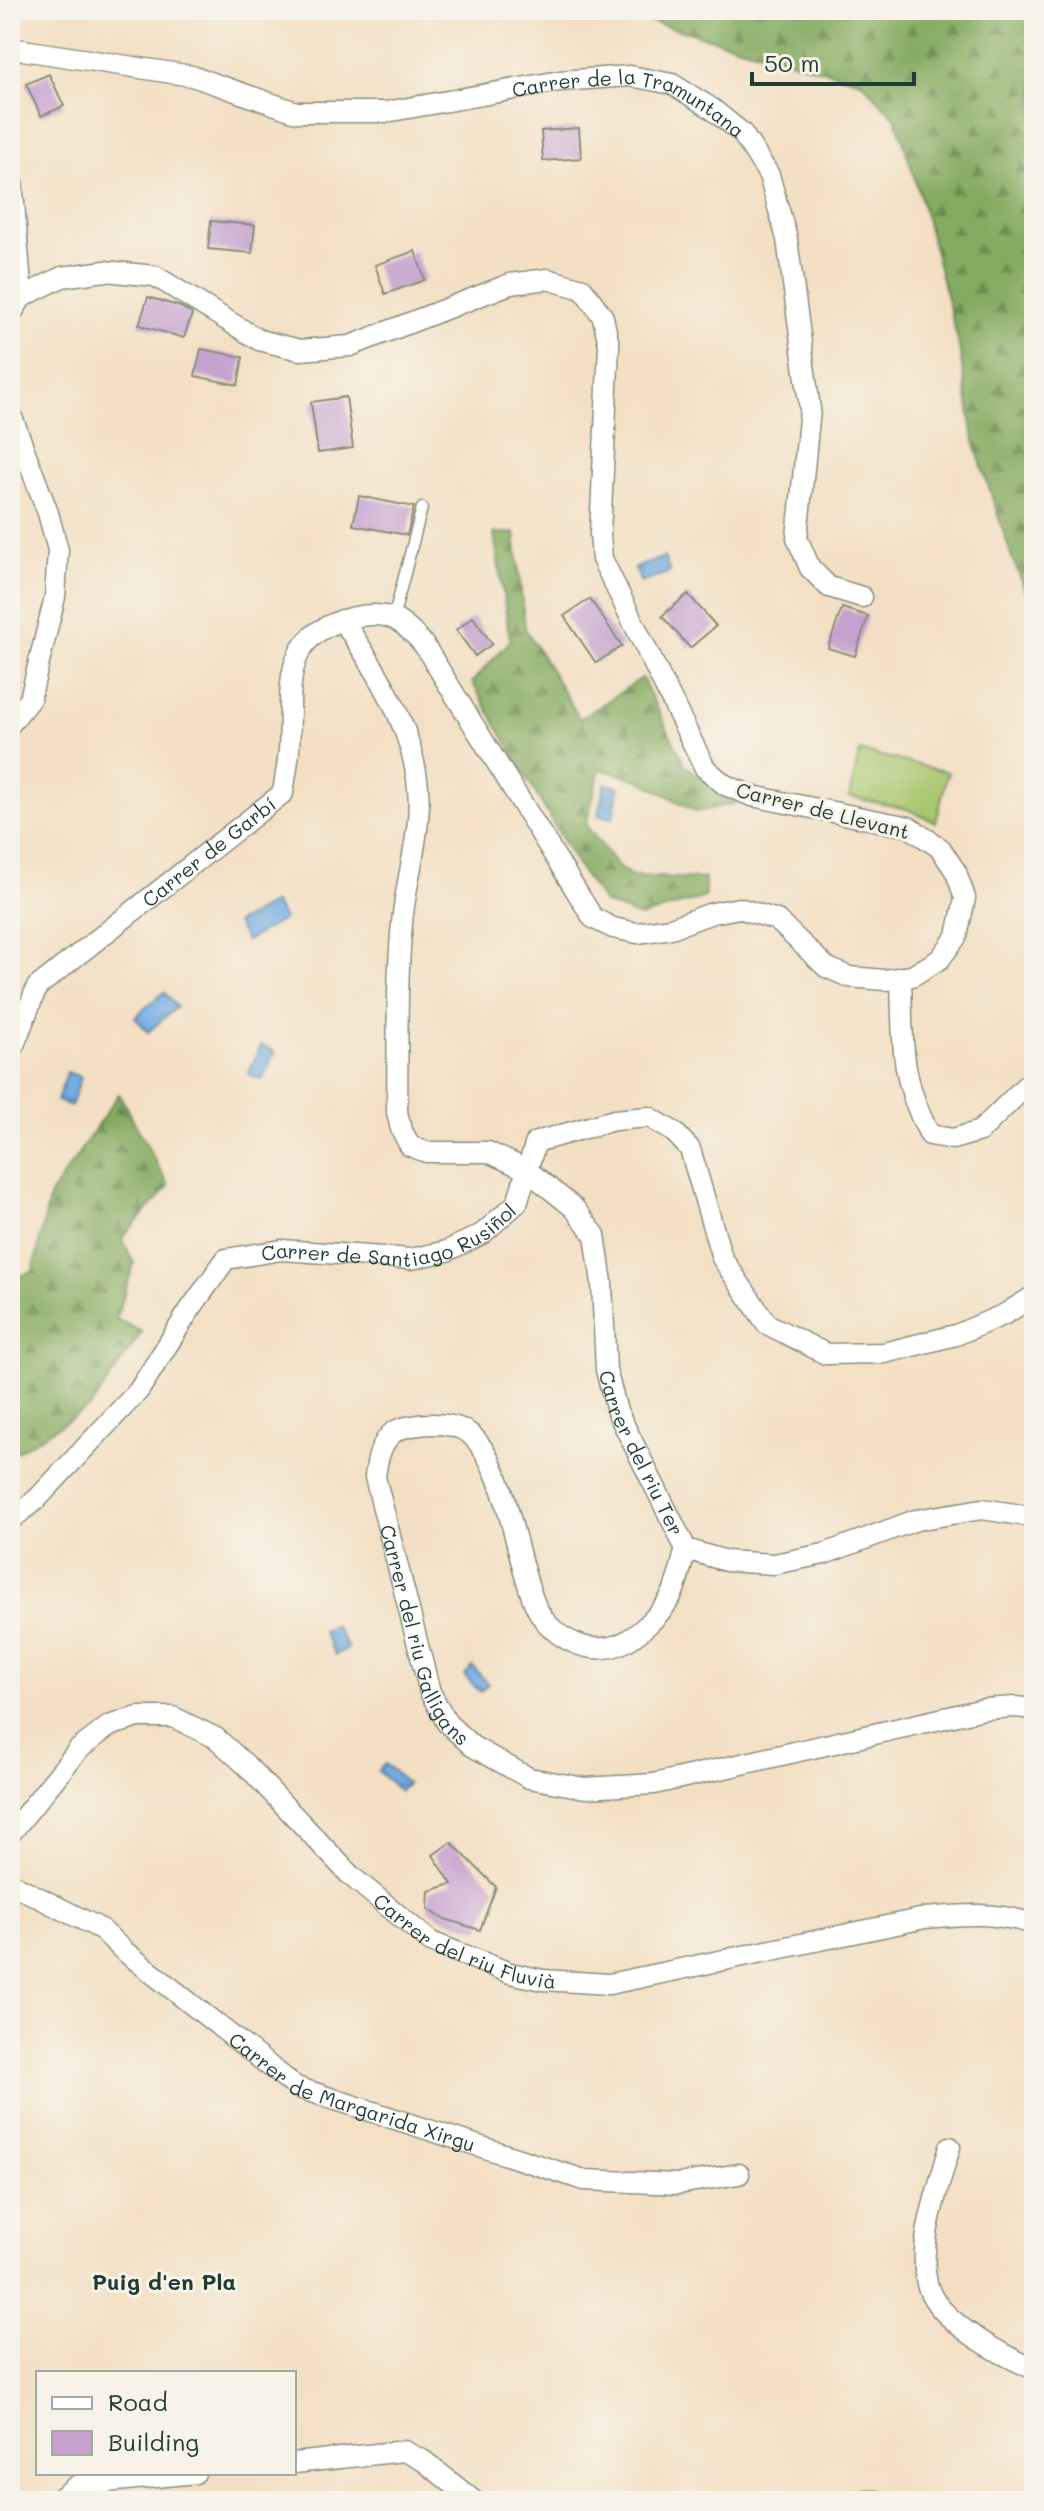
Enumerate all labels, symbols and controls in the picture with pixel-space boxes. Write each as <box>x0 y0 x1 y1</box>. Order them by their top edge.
scale bar <box>752 36 914 86</box>
text: 50 m <box>764 47 820 78</box>
street label: Carrer de la Tramuntana <box>510 63 750 143</box>
street label: Carrer de Llevant <box>734 776 912 844</box>
street label: Carrer de Garbí <box>137 791 281 912</box>
street label: Carrer de Santiago Rusiñol <box>259 1197 521 1272</box>
street label: Carrer del riu Ter <box>594 1367 690 1540</box>
street label: Carrer del riu Galligans <box>375 1522 475 1750</box>
street label: Carrer del riu Fluvià <box>368 1887 557 1994</box>
street label: Carrer de Margarida Xirgu <box>224 2026 479 2157</box>
district label: Puig d'en Pla <box>92 2267 236 2296</box>
legend <box>36 2371 296 2475</box>
text: Road <box>108 2386 168 2417</box>
text: Building <box>108 2426 199 2457</box>

